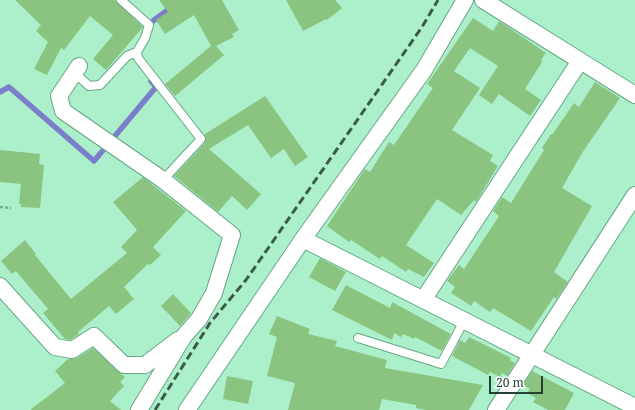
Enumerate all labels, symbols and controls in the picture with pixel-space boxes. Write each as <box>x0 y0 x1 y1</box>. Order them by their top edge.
scale bar <box>491 368 545 394</box>
text: 20 m <box>496 374 524 391</box>

